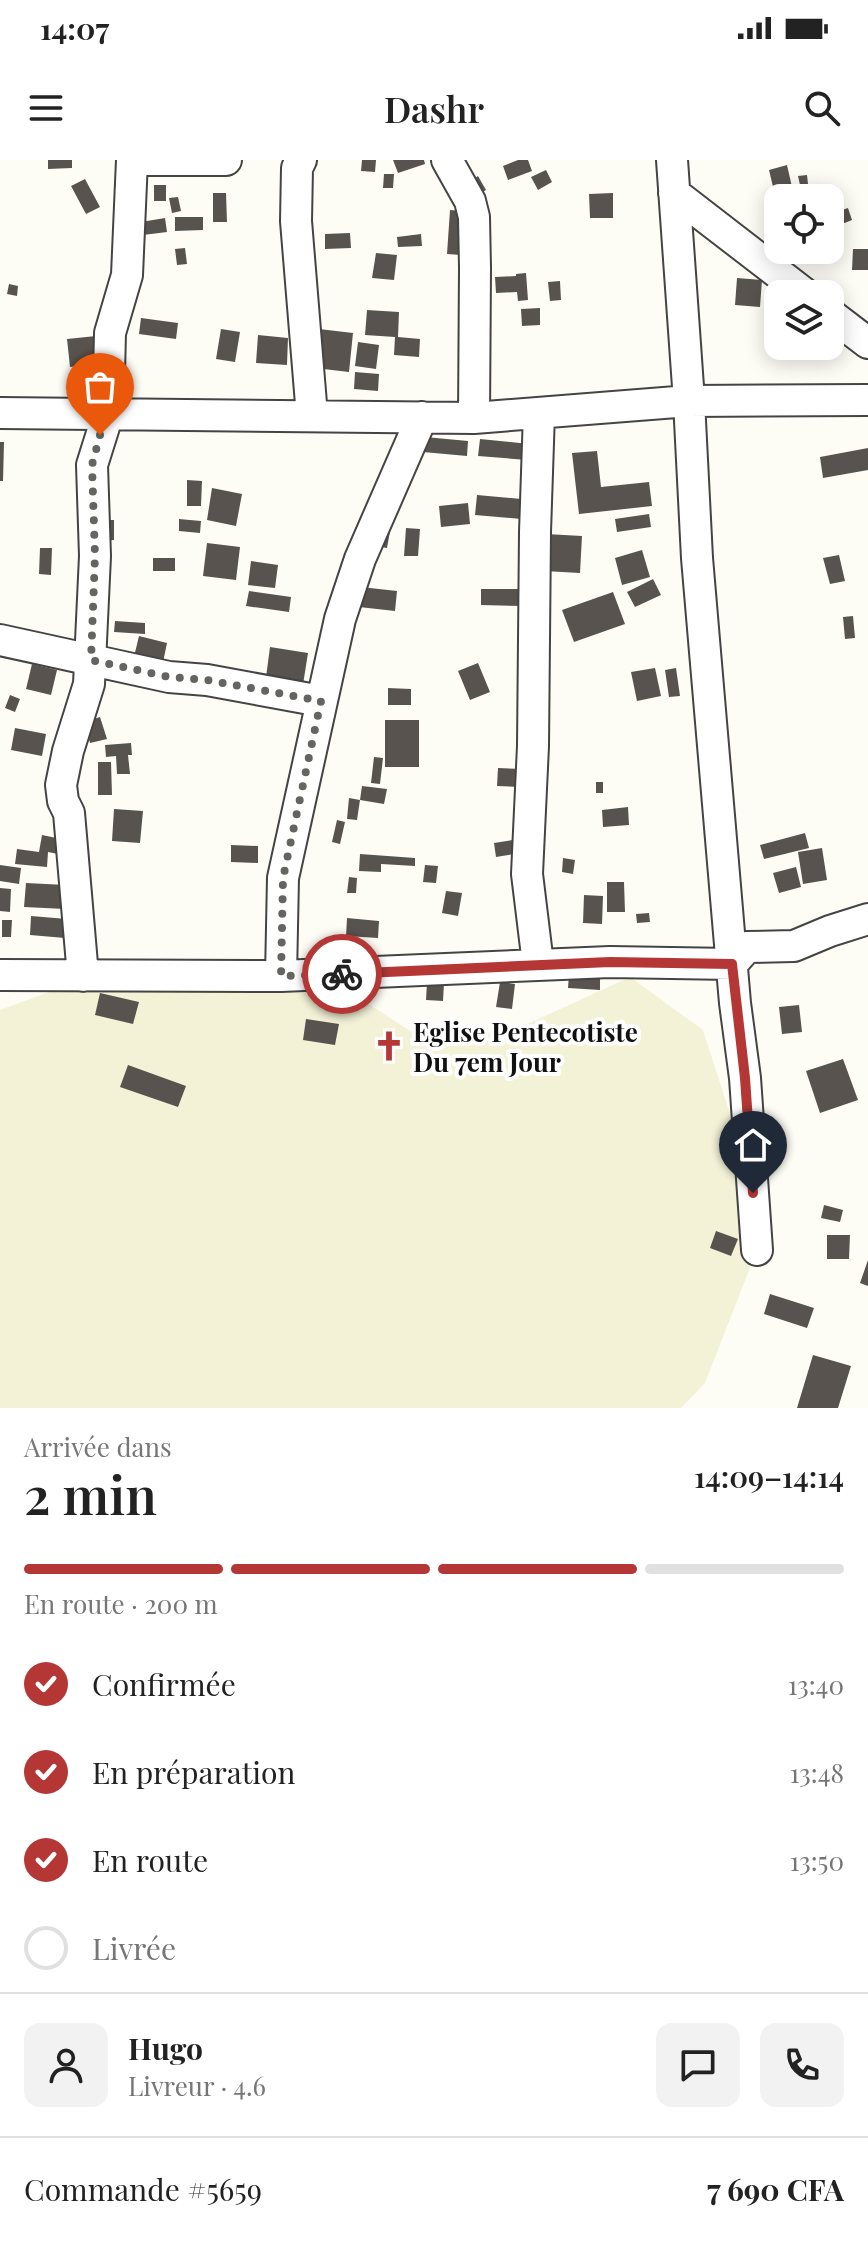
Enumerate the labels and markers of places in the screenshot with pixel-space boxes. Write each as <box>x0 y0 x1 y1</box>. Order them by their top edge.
pin <box>66 353 134 435</box>
place label: Eglise Pentecotiste Du 7em Jour <box>413 1014 638 1079</box>
church icon: Eglise Pentecotiste Du 7em Jour <box>372 1029 406 1063</box>
pin <box>719 1111 787 1193</box>

